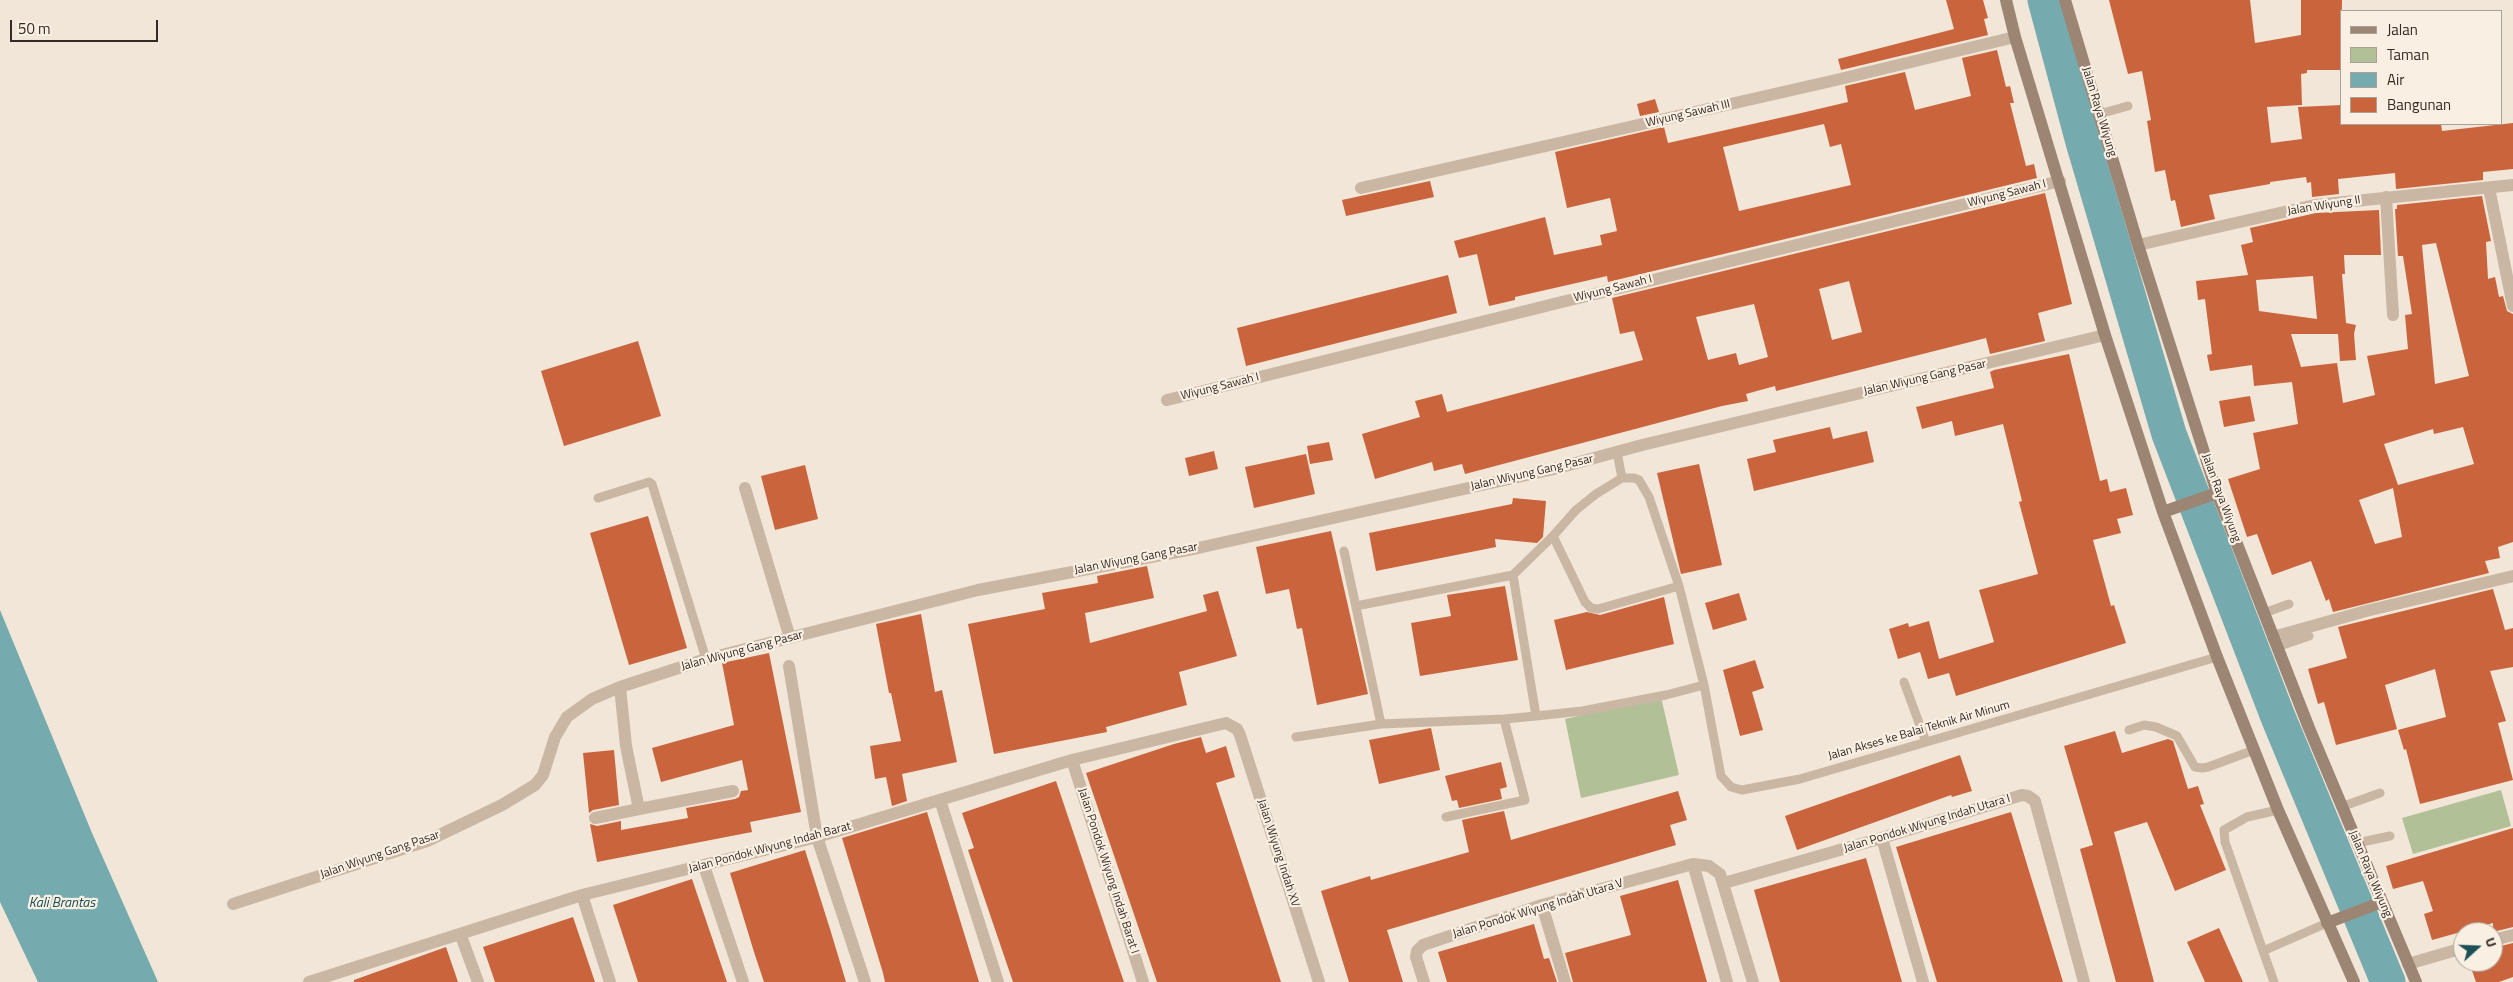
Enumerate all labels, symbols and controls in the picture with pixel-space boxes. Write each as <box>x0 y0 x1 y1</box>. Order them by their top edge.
scale bar <box>12 10 160 42</box>
legend <box>2340 10 2503 125</box>
text: 50 m <box>18 17 51 40</box>
text: Jalan <box>2387 18 2418 41</box>
text: Taman <box>2387 43 2429 66</box>
street label: Jalan Raya Wiyung <box>2079 65 2119 159</box>
text: Air <box>2387 68 2404 91</box>
text: Bangunan <box>2387 93 2451 116</box>
street label: Wiyung Sawah III <box>1644 97 1732 131</box>
street label: Wiyung Sawah I <box>1966 177 2048 211</box>
street label: Jalan Wiyung II <box>2286 193 2362 219</box>
street label: Wiyung Sawah I <box>1572 272 1654 306</box>
street label: Jalan Wiyung Gang Pasar <box>1862 357 1988 399</box>
street label: Wiyung Sawah I <box>1179 370 1261 404</box>
street label: Jalan Wiyung Gang Pasar <box>1469 452 1595 494</box>
street label: Jalan Raya Wiyung <box>2198 452 2244 544</box>
street label: Jalan Wiyung Gang Pasar <box>1073 540 1199 578</box>
street label: Jalan Wiyung Gang Pasar <box>680 628 804 674</box>
street label: Jalan Akses ke Balai Teknik Air Minum <box>1826 698 2012 764</box>
street label: Jalan Pondok Wiyung Indah Barat I <box>1074 786 1142 956</box>
street label: Jalan Pondok Wiyung Indah Utara I <box>1842 792 2012 856</box>
street label: Jalan Wiyung Indah XV <box>1254 797 1302 909</box>
street label: Jalan Pondok Wiyung Indah Barat <box>687 819 853 877</box>
street label: Jalan Wiyung Gang Pasar <box>318 828 442 882</box>
street label: Jalan Raya Wiyung <box>2345 828 2395 920</box>
street label: Jalan Pondok Wiyung Indah Utara V <box>1451 876 1625 942</box>
water label: Kali Brantas <box>29 896 95 912</box>
north arrow <box>2453 922 2503 972</box>
text: U <box>2480 934 2503 950</box>

